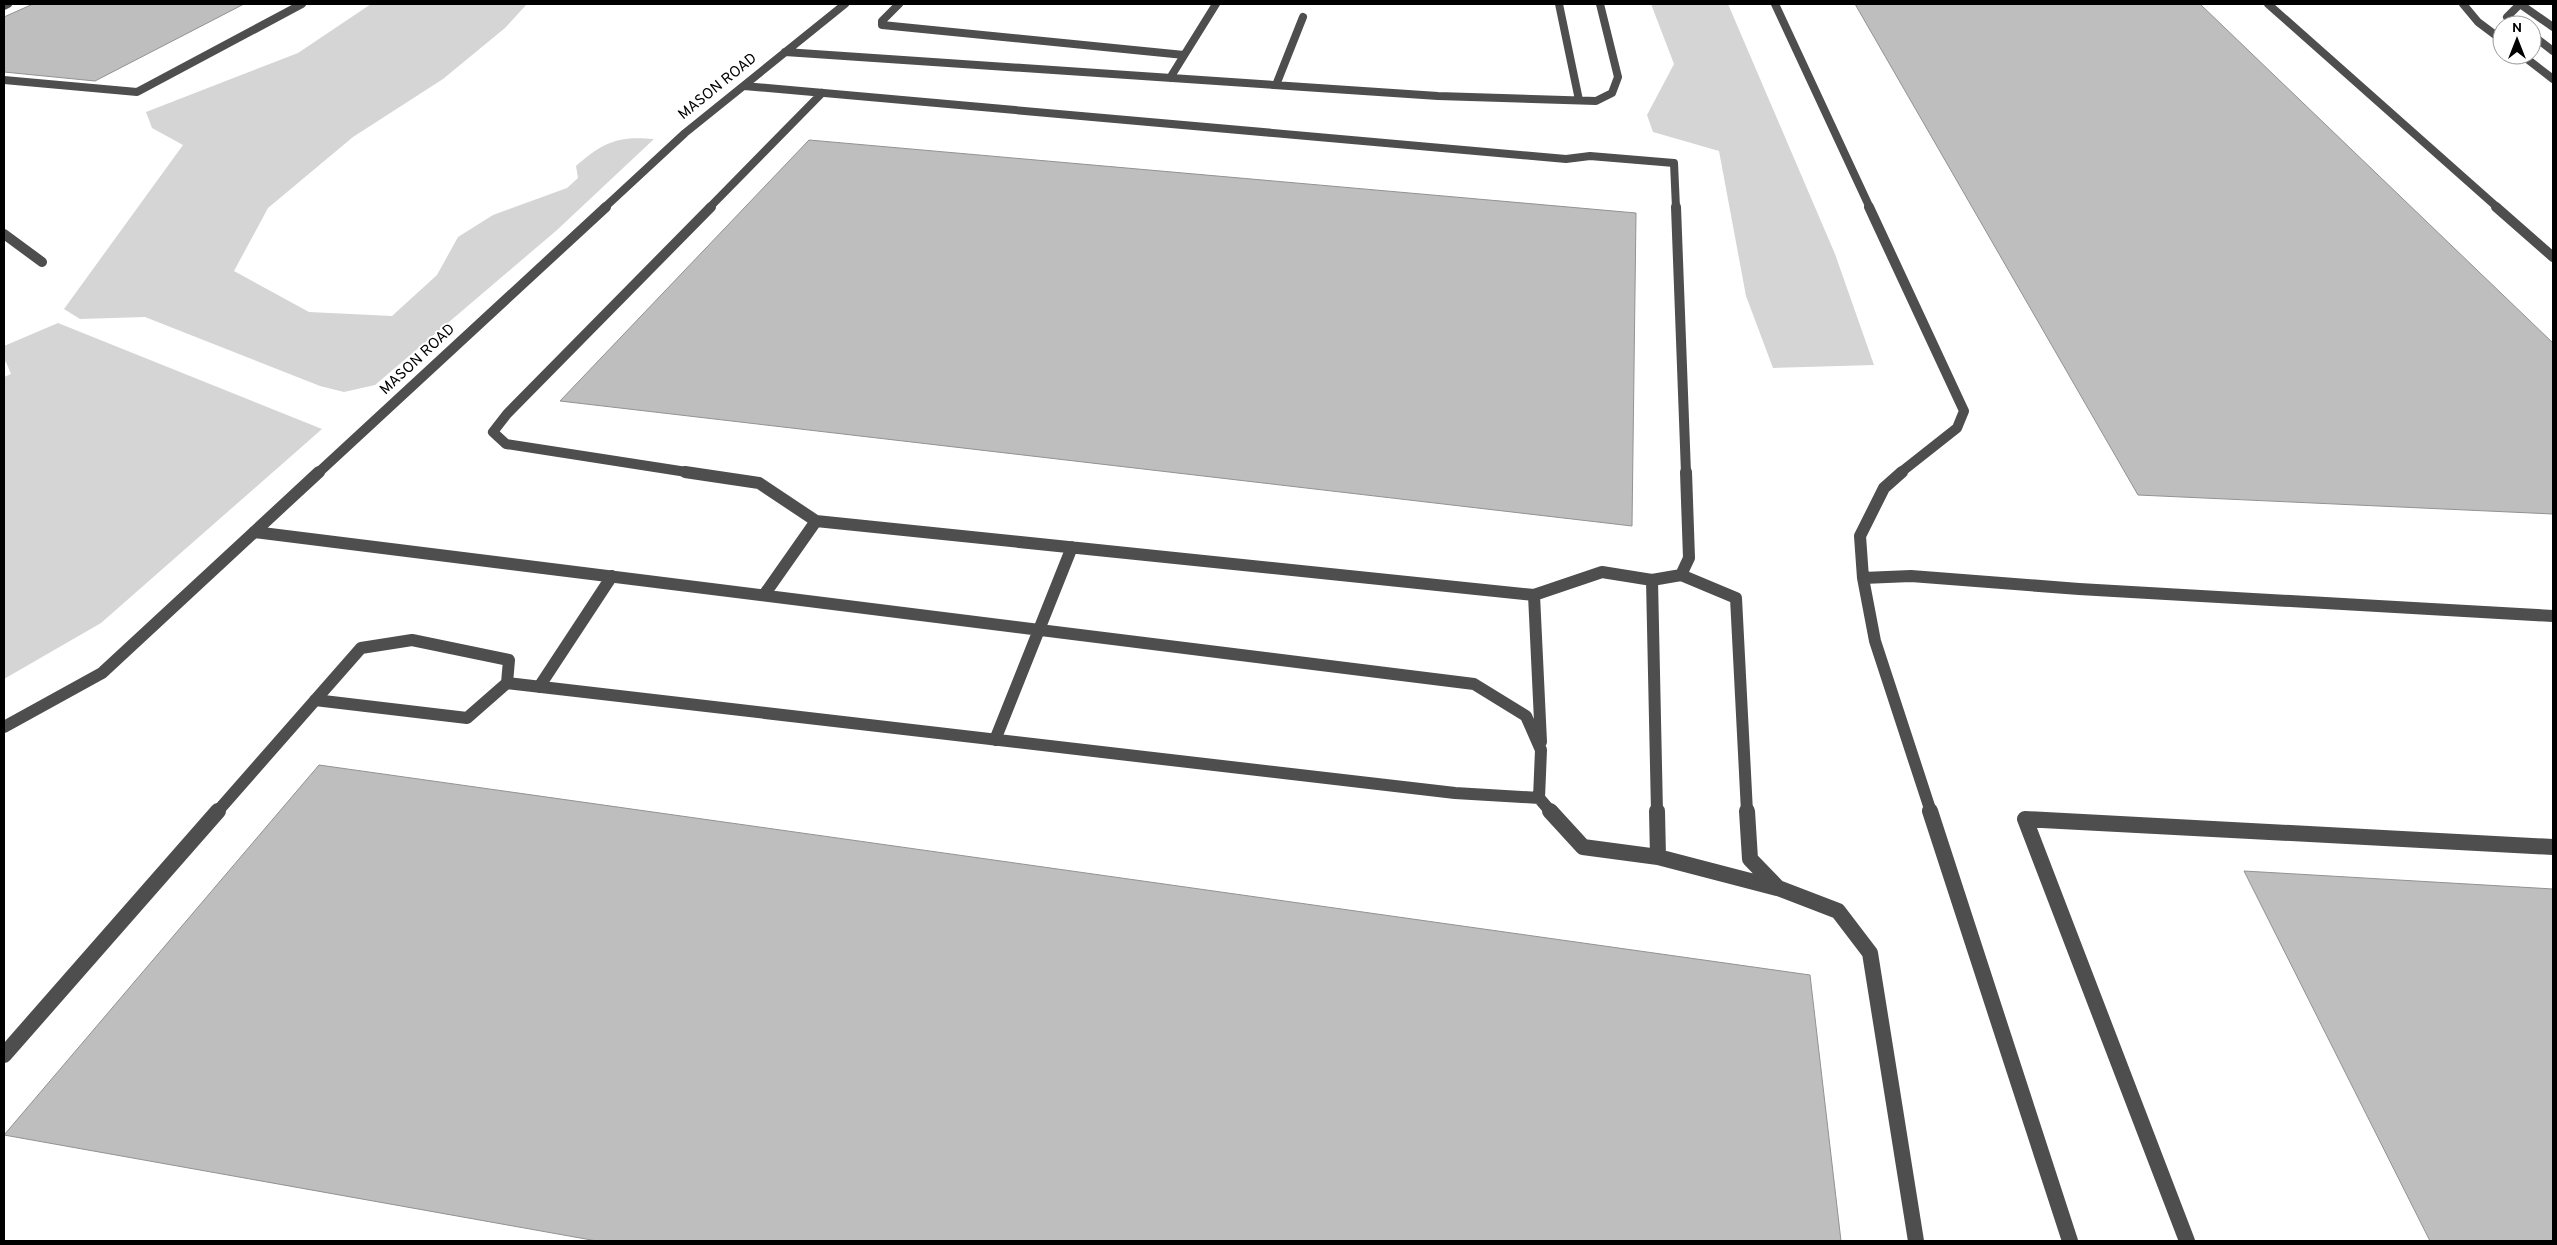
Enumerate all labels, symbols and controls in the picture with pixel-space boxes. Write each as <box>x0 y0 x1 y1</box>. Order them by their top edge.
north arrow <box>2492 15 2542 65</box>
text: N <box>2512 20 2522 37</box>
street label: MASON ROAD <box>675 49 761 125</box>
street label: MASON ROAD <box>376 320 460 400</box>

